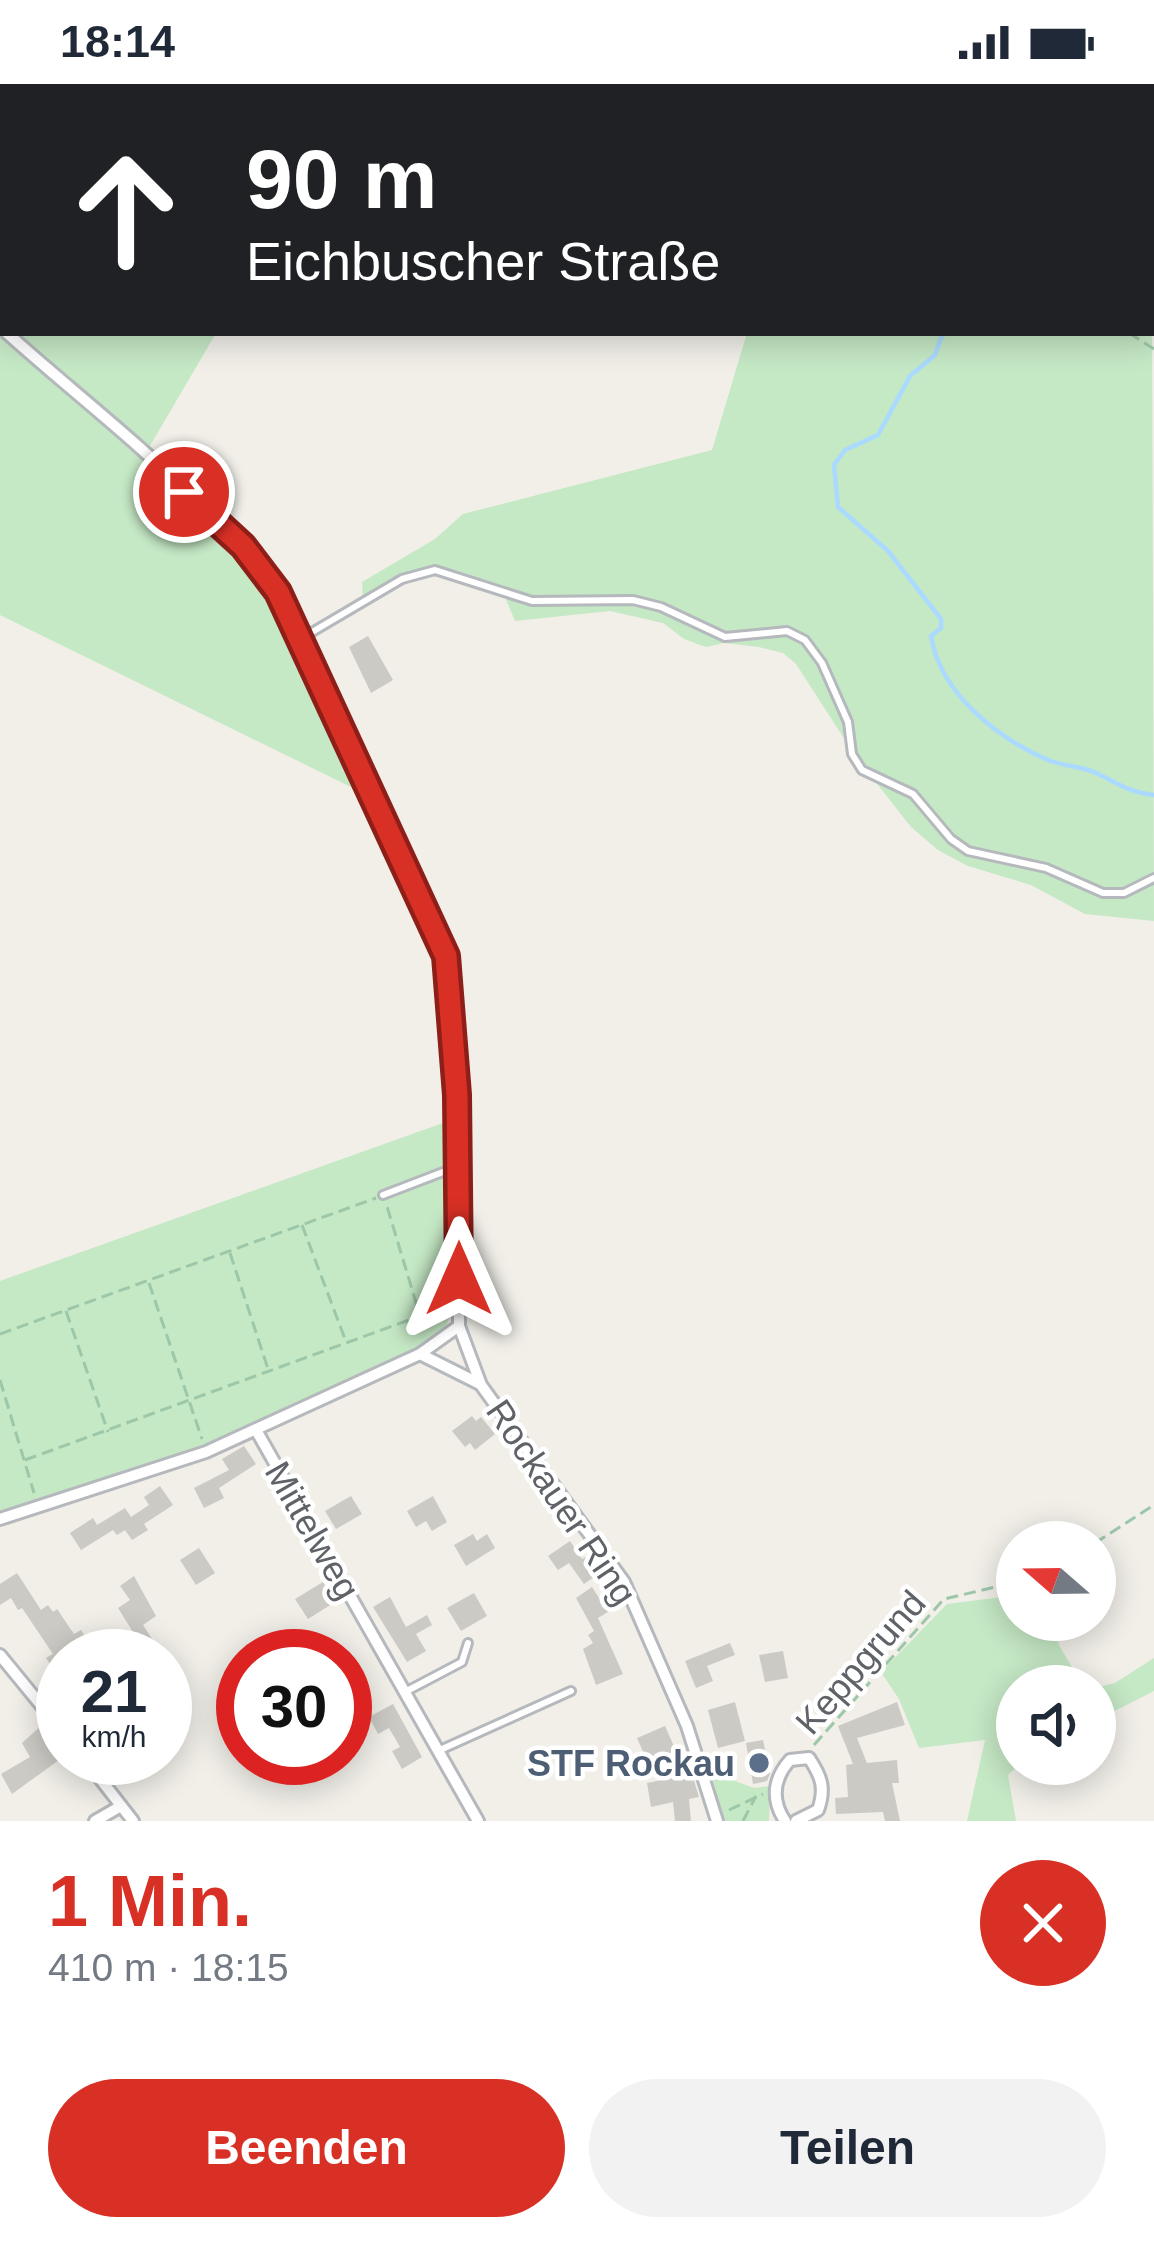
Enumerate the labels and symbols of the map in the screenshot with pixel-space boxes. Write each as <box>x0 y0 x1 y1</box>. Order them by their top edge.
pin <box>133 441 235 543</box>
position arrow <box>396 1216 522 1342</box>
street label: Rockauer Ring <box>478 1392 645 1612</box>
street label: Mittelweg <box>257 1454 368 1606</box>
north arrow <box>996 1521 1116 1641</box>
street label: Keppgrund <box>787 1582 934 1742</box>
speed limit sign: 30 <box>216 1629 372 1785</box>
place label: STF Rockau <box>527 1743 735 1784</box>
marker: STF Rockau <box>746 1750 772 1776</box>

